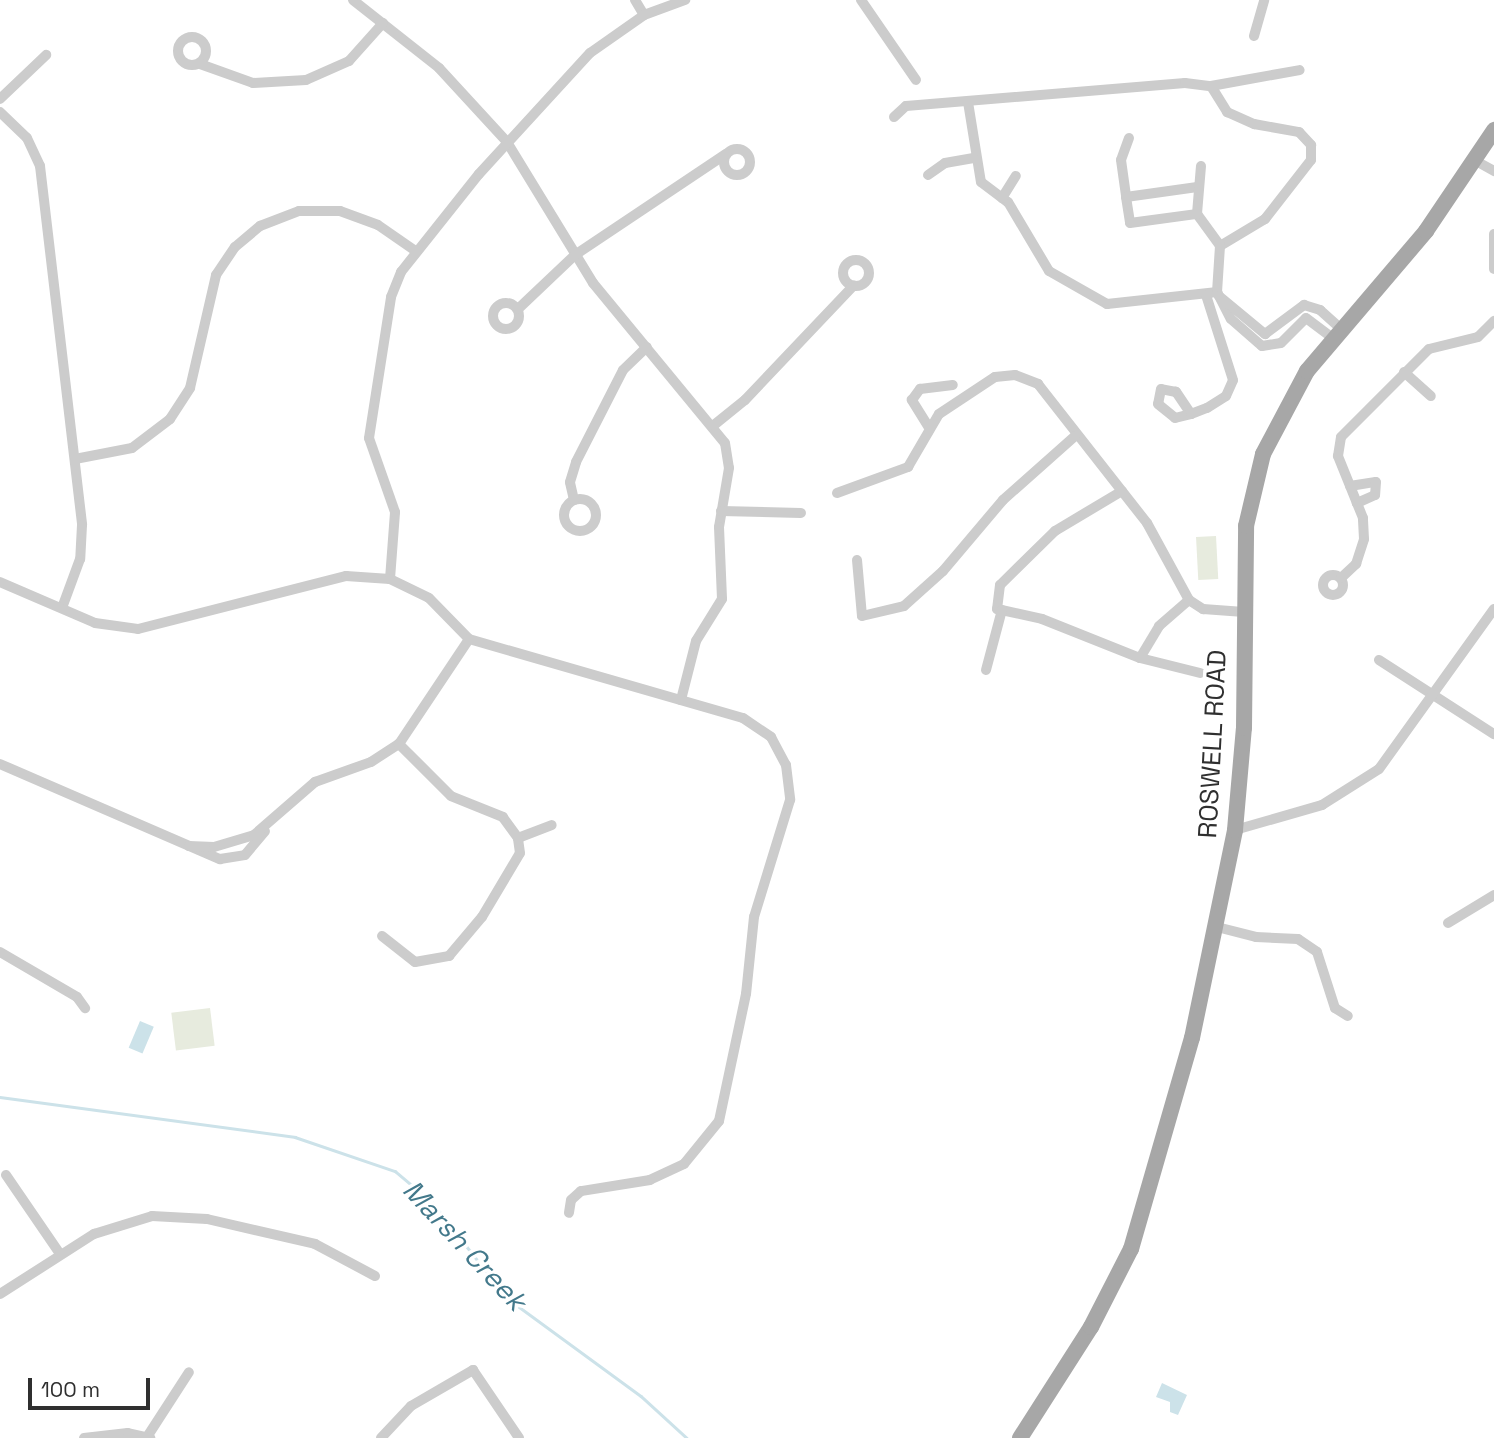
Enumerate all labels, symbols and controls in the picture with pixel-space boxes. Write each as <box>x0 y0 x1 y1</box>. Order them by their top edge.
street label: ROSWELL ROAD <box>1192 649 1234 839</box>
water label: Marsh Creek <box>396 1173 534 1317</box>
scale bar <box>32 1364 154 1408</box>
text: 100 m <box>41 1376 100 1403</box>

